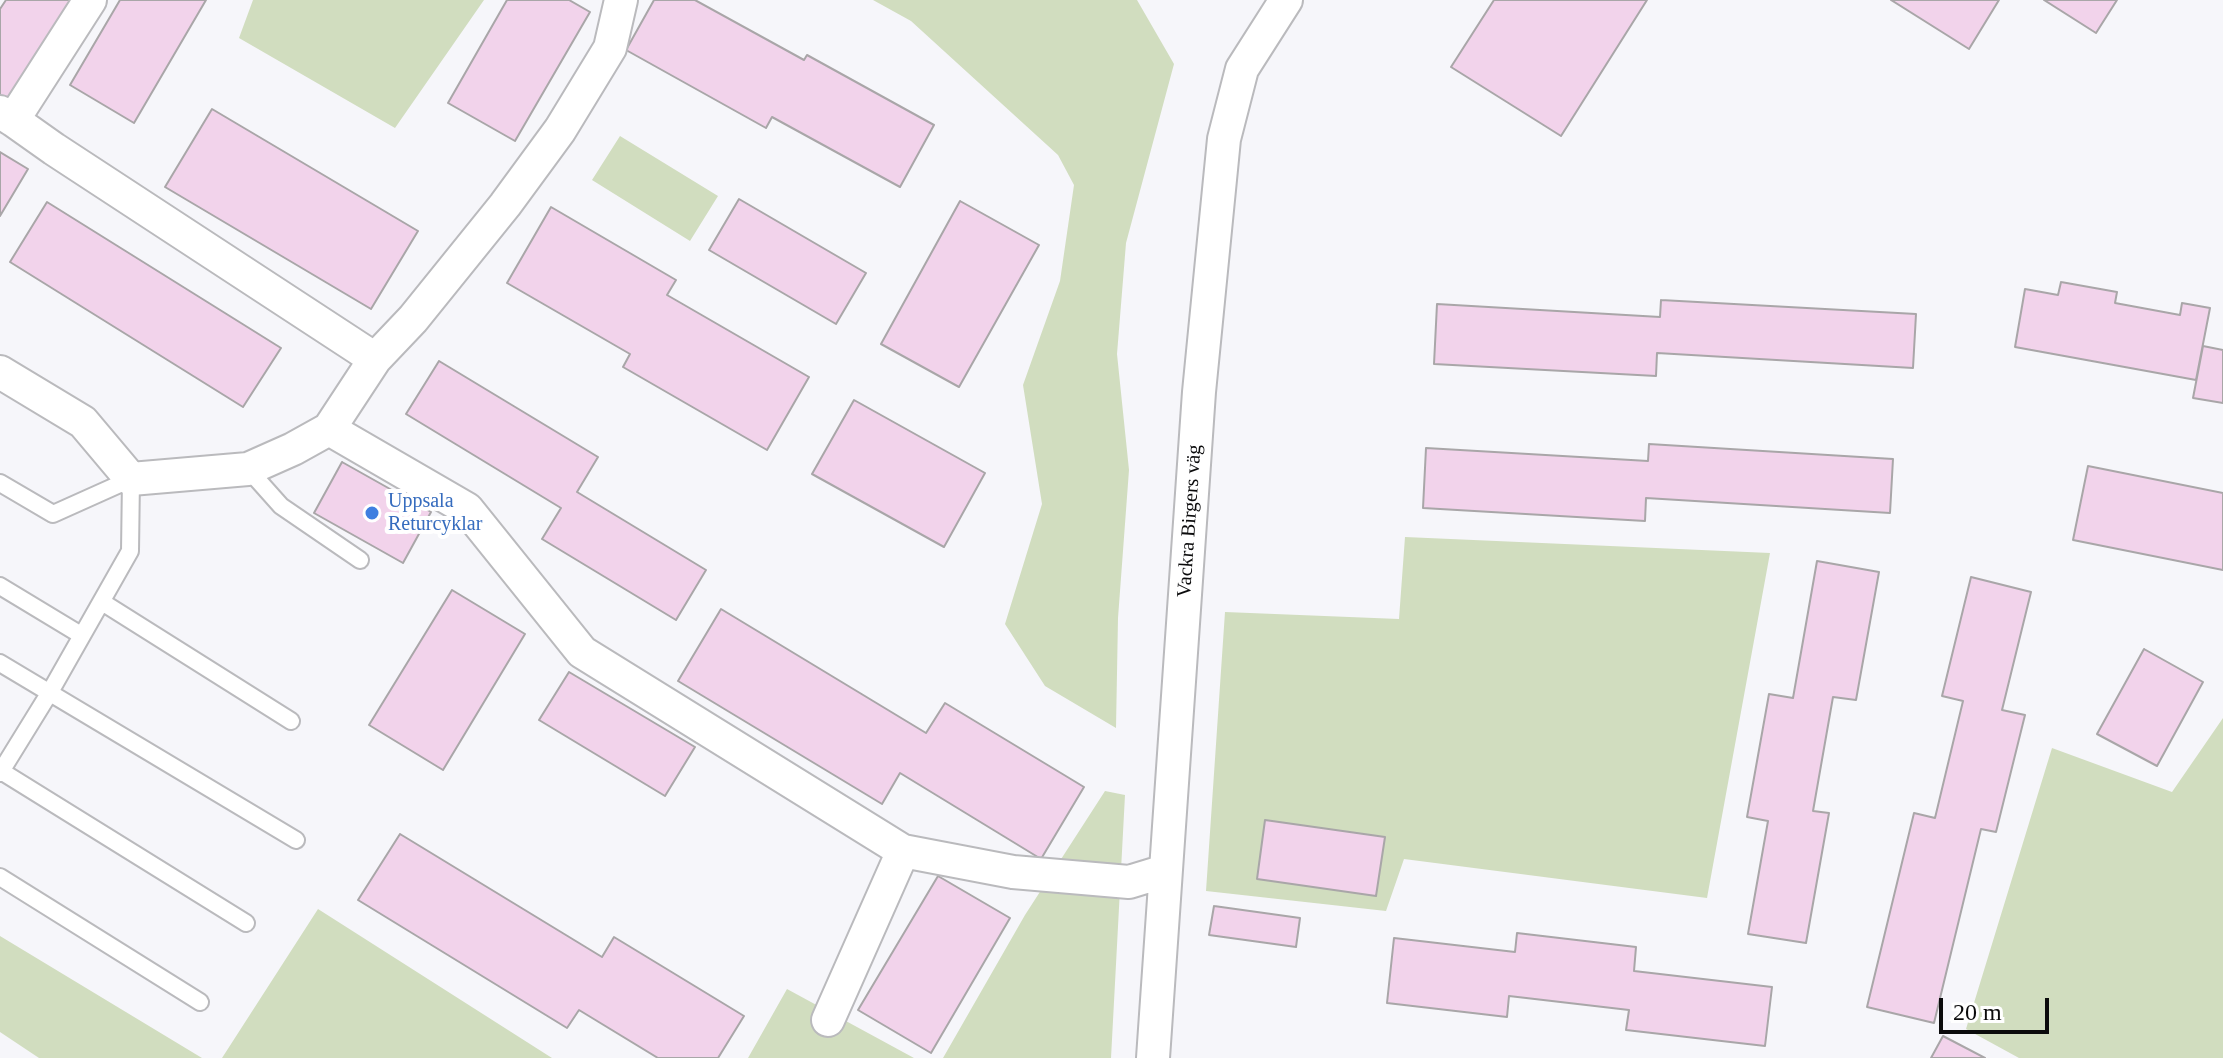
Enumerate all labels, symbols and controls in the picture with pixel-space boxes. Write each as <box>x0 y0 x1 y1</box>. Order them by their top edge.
street label: Vackra Birgers väg <box>1173 444 1207 598</box>
place label: Uppsala Returcyklar <box>388 490 482 537</box>
marker: Uppsala Returcyklar <box>363 504 381 522</box>
scale bar <box>1943 982 2053 1032</box>
text: 20 m <box>1953 999 2002 1025</box>

